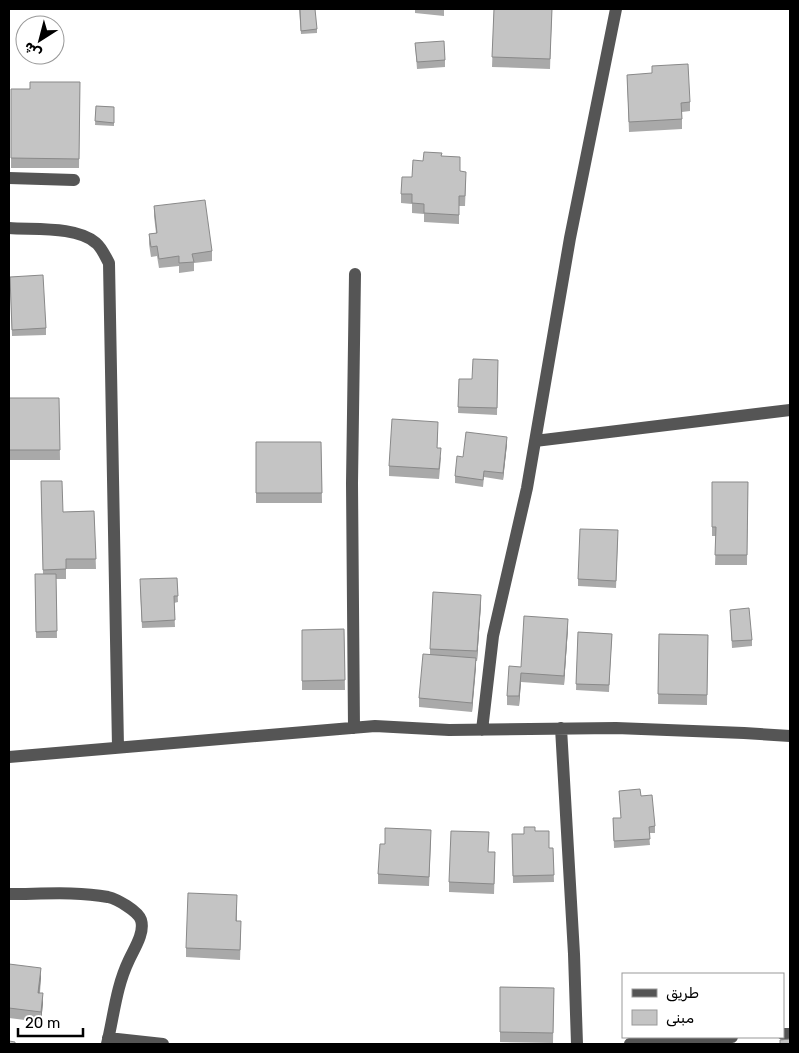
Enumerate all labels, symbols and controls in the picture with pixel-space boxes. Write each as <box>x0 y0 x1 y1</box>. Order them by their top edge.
north arrow <box>15 15 65 65</box>
text: ش <box>20 38 45 62</box>
legend <box>622 973 784 1038</box>
text: طريق <box>666 984 699 1002</box>
scale bar <box>18 1006 82 1038</box>
text: مبنى <box>666 1009 694 1027</box>
text: 20 m <box>25 1014 60 1032</box>

